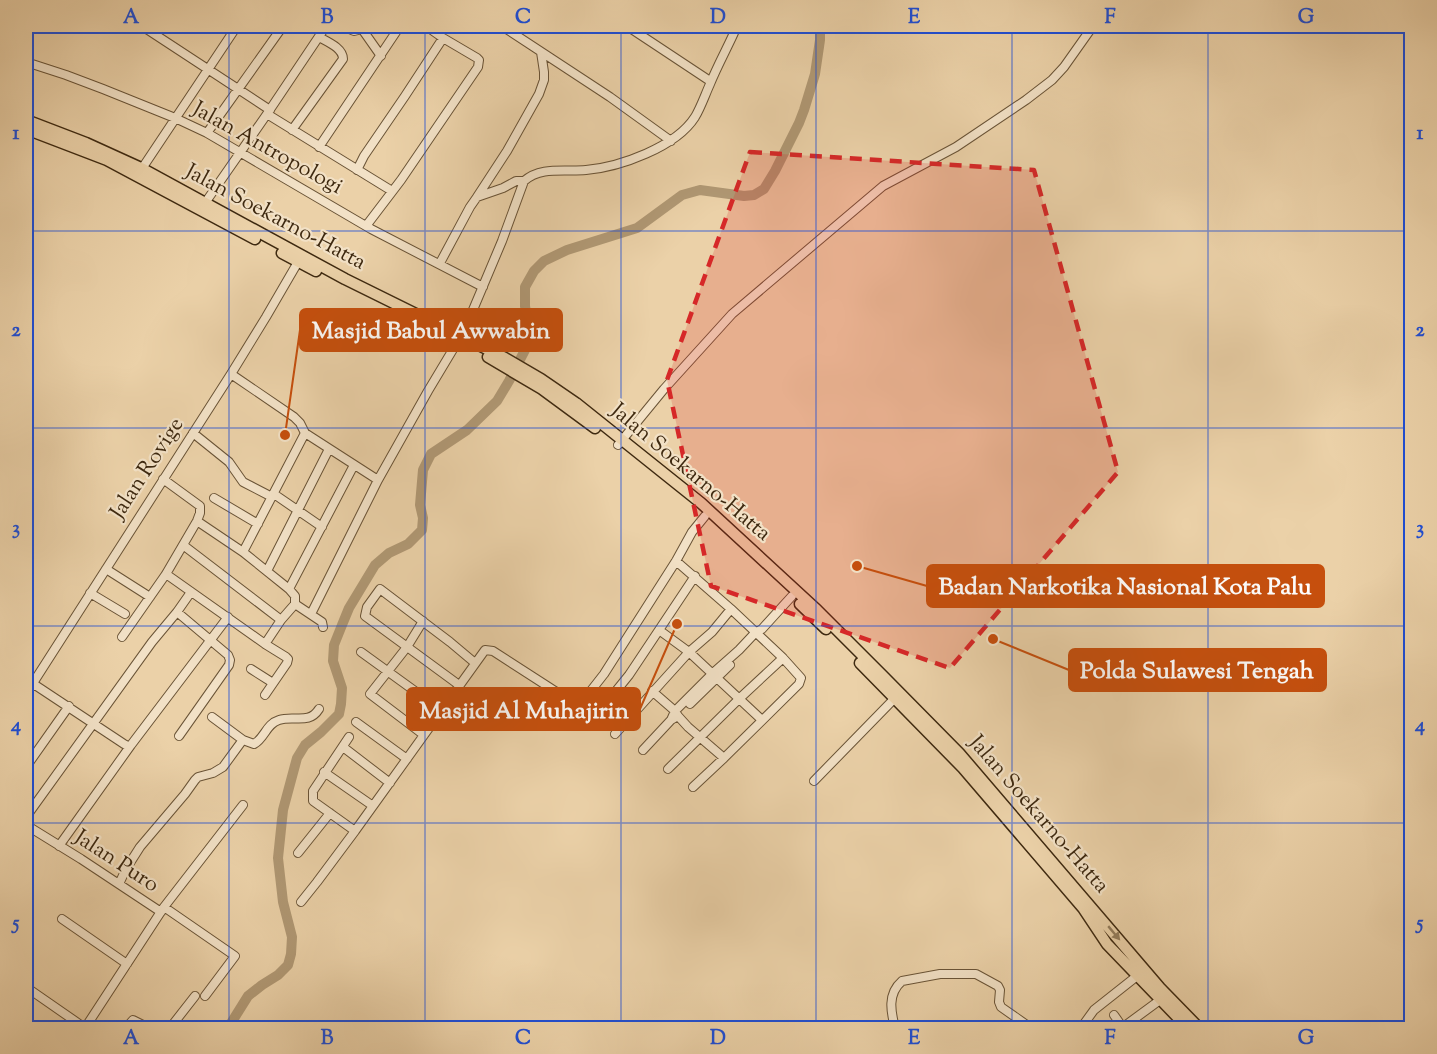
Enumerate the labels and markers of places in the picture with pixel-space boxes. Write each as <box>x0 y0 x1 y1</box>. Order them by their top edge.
callout: Masjid Babul Awwabin <box>300 309 562 351</box>
callout: Badan Narkotika Nasional Kota Palu <box>927 565 1324 607</box>
callout: Polda Sulawesi Tengah <box>1069 649 1326 691</box>
callout: Masjid Al Muhajirin <box>407 688 640 730</box>

